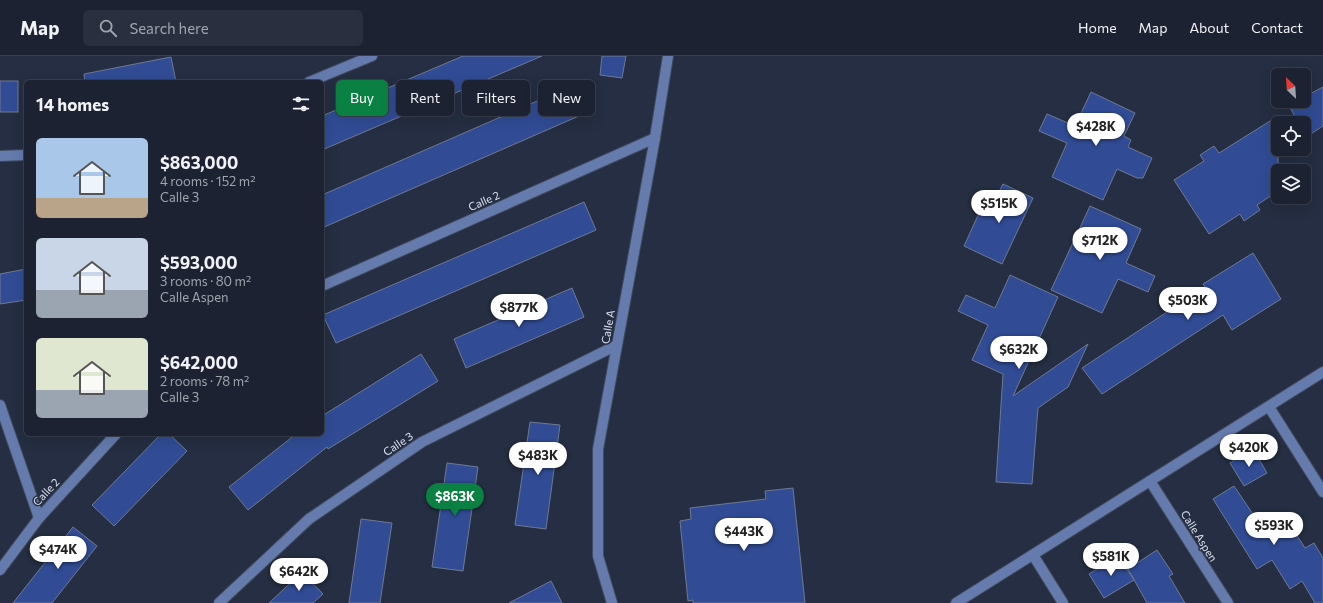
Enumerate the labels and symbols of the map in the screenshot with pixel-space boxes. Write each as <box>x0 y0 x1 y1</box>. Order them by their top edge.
north arrow <box>1271 68 1311 108</box>
pin: $428K <box>1068 113 1124 147</box>
street label: Calle 2 <box>466 188 501 213</box>
pin: $515K <box>971 190 1027 224</box>
pin: $712K <box>1072 227 1128 261</box>
pin: $503K <box>1160 287 1216 321</box>
pin: $877K <box>491 294 547 328</box>
street label: Calle A <box>598 308 617 345</box>
pin: $632K <box>991 336 1047 370</box>
street label: Calle 3 <box>380 429 415 458</box>
pin: $420K <box>1221 434 1277 468</box>
pin: $483K <box>510 442 566 476</box>
street label: Calle 2 <box>30 475 62 508</box>
pin: $863K <box>427 483 483 517</box>
street label: Calle Aspen <box>1179 508 1220 564</box>
pin: $593K <box>1246 512 1302 546</box>
pin: $443K <box>716 518 772 552</box>
pin: $474K <box>30 536 86 570</box>
pin: $581K <box>1083 543 1139 577</box>
pin: $642K <box>271 558 327 592</box>

